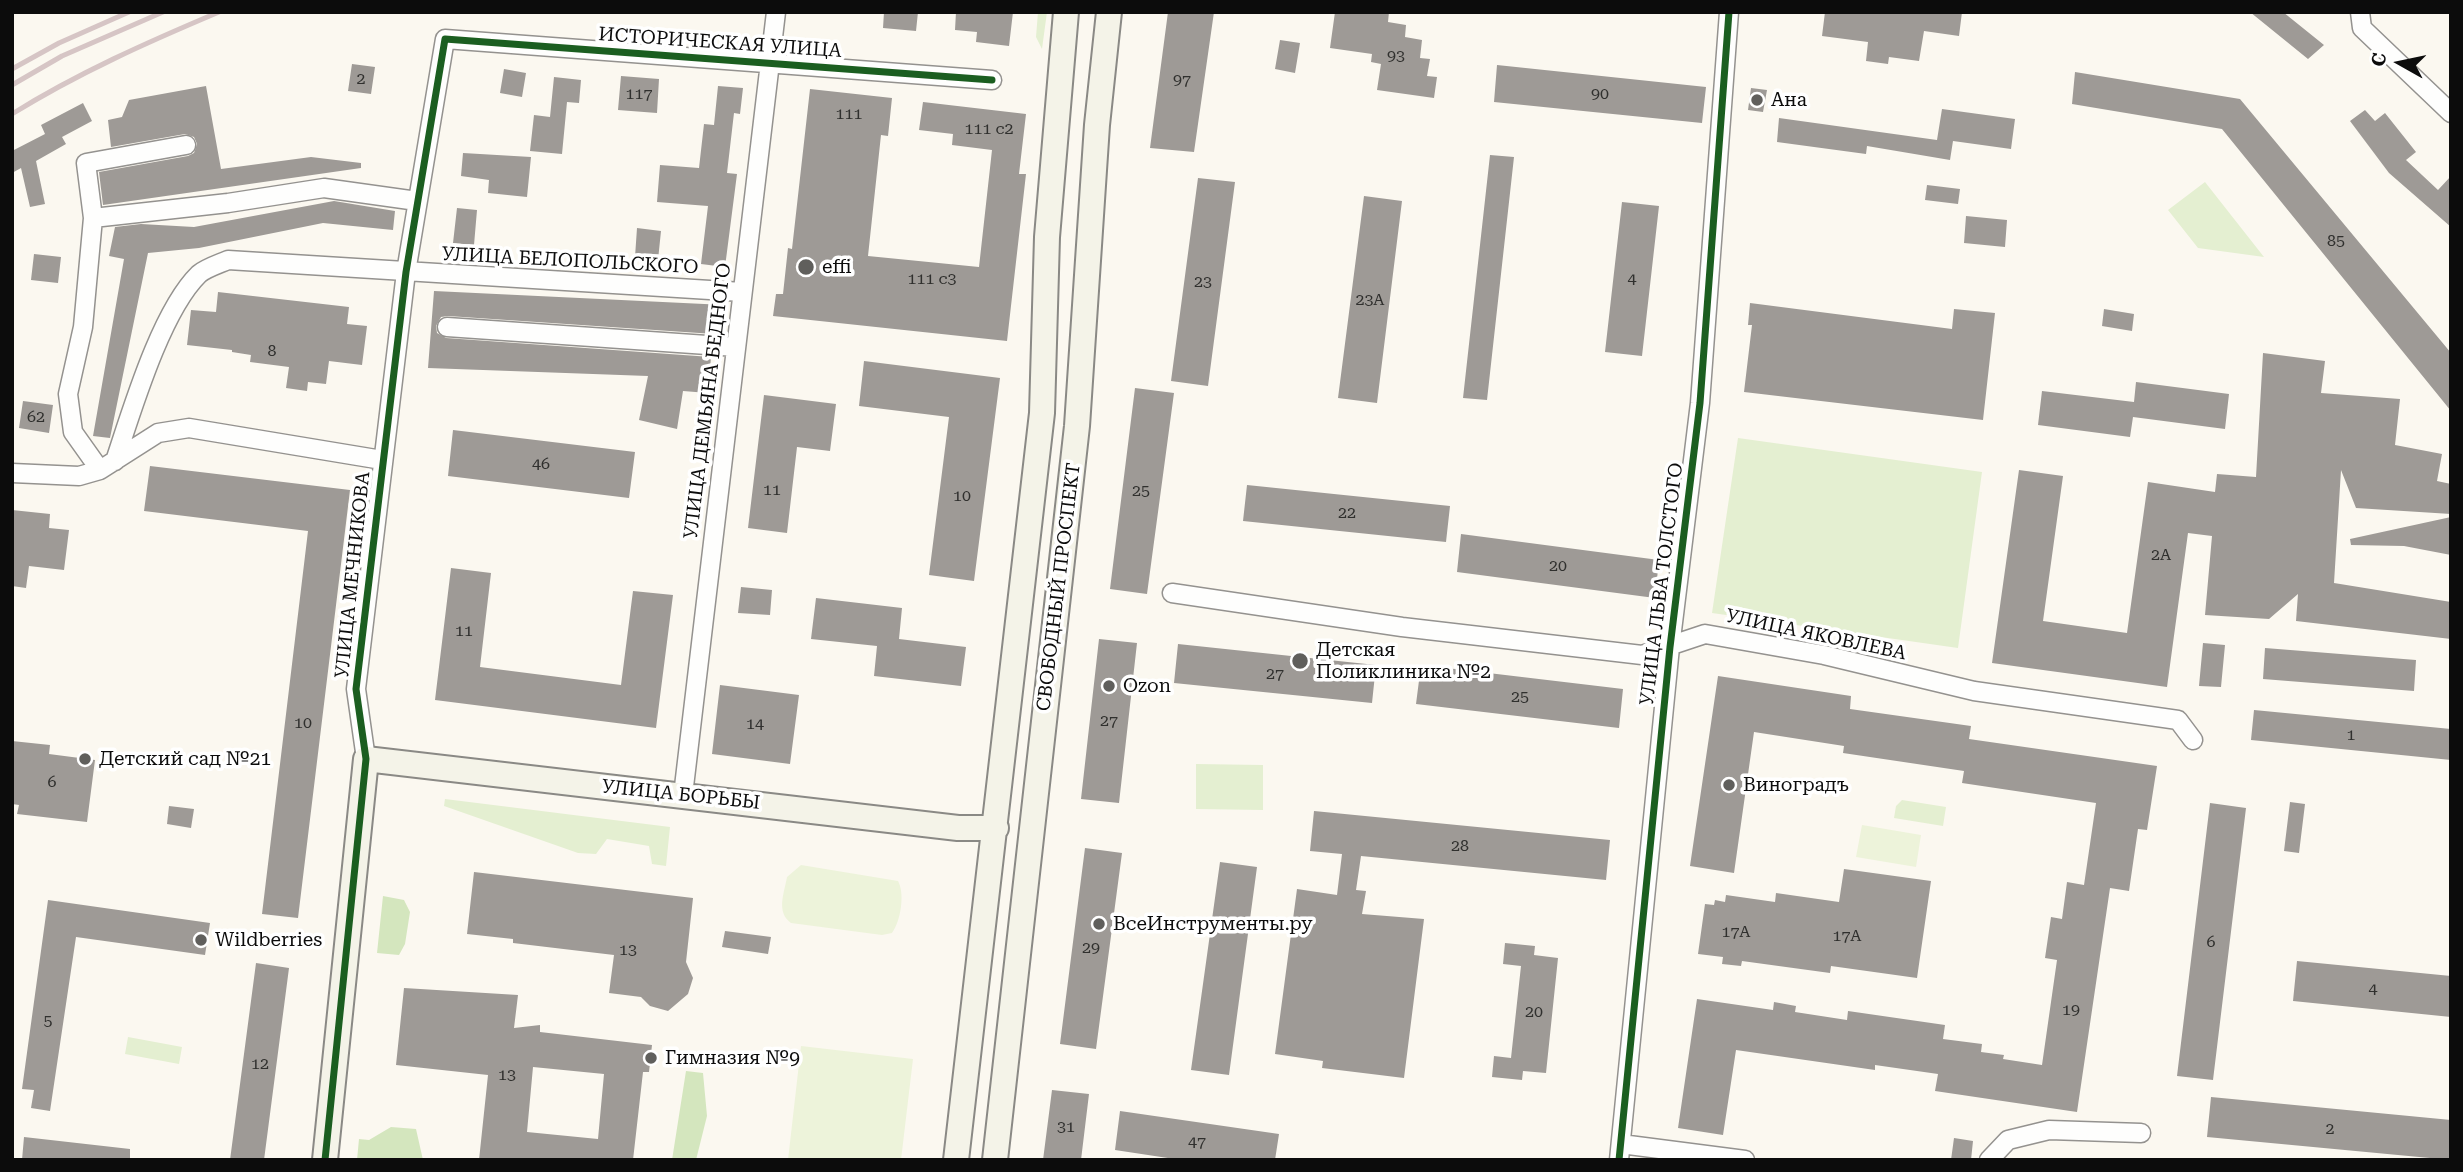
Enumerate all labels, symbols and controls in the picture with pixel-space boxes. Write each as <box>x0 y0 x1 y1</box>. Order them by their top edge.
street label: ИСТОРИЧЕСКАЯ УЛИЦА <box>598 23 842 63</box>
north arrow <box>2365 28 2435 98</box>
house number: 93 <box>1387 46 1405 66</box>
text: С <box>2366 51 2391 68</box>
house number: 2 <box>357 69 365 89</box>
house number: 97 <box>1173 70 1191 90</box>
house number: 117 <box>626 84 652 104</box>
house number: 90 <box>1591 84 1609 104</box>
place label: Ана <box>1771 89 1807 111</box>
marker: Ана <box>1749 92 1765 108</box>
house number: 111 <box>836 104 862 124</box>
house number: 111 с2 <box>965 119 1013 139</box>
house number: 85 <box>2327 231 2345 251</box>
street label: УЛИЦА БЕЛОПОЛЬСКОГО <box>441 243 699 279</box>
place label: effi <box>822 256 851 278</box>
marker: effi <box>796 257 816 277</box>
street label: УЛИЦА ДЕМЬЯНА БЕДНОГО <box>680 262 736 540</box>
house number: 111 с3 <box>908 269 956 289</box>
house number: 4 <box>1628 269 1636 289</box>
house number: 23 <box>1194 272 1212 292</box>
house number: 23А <box>1355 290 1385 310</box>
house number: 8 <box>268 341 276 361</box>
house number: 62 <box>27 407 45 427</box>
house number: 46 <box>532 454 550 474</box>
street label: СВОБОДНЫЙ ПРОСПЕКТ <box>1032 461 1086 713</box>
street label: УЛИЦА ЛЬВА ТОЛСТОГО <box>1636 461 1688 707</box>
street label: УЛИЦА МЕЧНИКОВА <box>331 471 375 679</box>
house number: 11 <box>763 480 781 500</box>
house number: 25 <box>1132 481 1150 501</box>
house number: 10 <box>953 486 971 506</box>
house number: 22 <box>1338 503 1356 523</box>
house number: 2А <box>2151 545 2171 565</box>
house number: 20 <box>1549 556 1567 576</box>
street label: УЛИЦА ЯКОВЛЕВА <box>1724 605 1908 665</box>
house number: 11 <box>455 621 473 641</box>
place label: Детская Поликлиника №2 <box>1316 639 1491 683</box>
marker: Детская Поликлиника №2 <box>1290 651 1310 671</box>
house number: 27 <box>1266 664 1284 684</box>
place label: Ozon <box>1123 675 1171 697</box>
marker: Ozon <box>1101 678 1117 694</box>
house number: 25 <box>1511 687 1529 707</box>
house number: 27 <box>1100 711 1118 731</box>
house number: 10 <box>294 713 312 733</box>
house number: 14 <box>746 714 764 734</box>
house number: 1 <box>2347 725 2355 745</box>
place label: Детский сад №21 <box>99 748 271 770</box>
marker: Детский сад №21 <box>77 751 93 767</box>
house number: 6 <box>48 772 56 792</box>
place label: Виноградъ <box>1743 774 1849 796</box>
street label: УЛИЦА БОРЬБЫ <box>601 775 761 815</box>
marker: Виноградъ <box>1721 777 1737 793</box>
house number: 28 <box>1451 836 1469 856</box>
place label: ВсеИнструменты.ру <box>1113 913 1312 935</box>
marker: ВсеИнструменты.ру <box>1091 916 1107 932</box>
house number: 17А <box>1721 922 1751 942</box>
house number: 17А <box>1832 926 1862 946</box>
place label: Wildberries <box>215 929 322 951</box>
marker: Wildberries <box>193 932 209 948</box>
house number: 6 <box>2207 932 2215 952</box>
house number: 29 <box>1082 938 1100 958</box>
house number: 13 <box>619 940 637 960</box>
house number: 4 <box>2369 979 2377 999</box>
house number: 19 <box>2062 1000 2080 1020</box>
house number: 20 <box>1525 1002 1543 1022</box>
house number: 5 <box>44 1011 52 1031</box>
place label: Гимназия №9 <box>665 1047 800 1069</box>
marker: Гимназия №9 <box>643 1050 659 1066</box>
house number: 12 <box>251 1054 269 1074</box>
house number: 13 <box>498 1065 516 1085</box>
house number: 31 <box>1057 1117 1075 1137</box>
house number: 2 <box>2326 1119 2334 1139</box>
house number: 47 <box>1188 1132 1206 1152</box>

